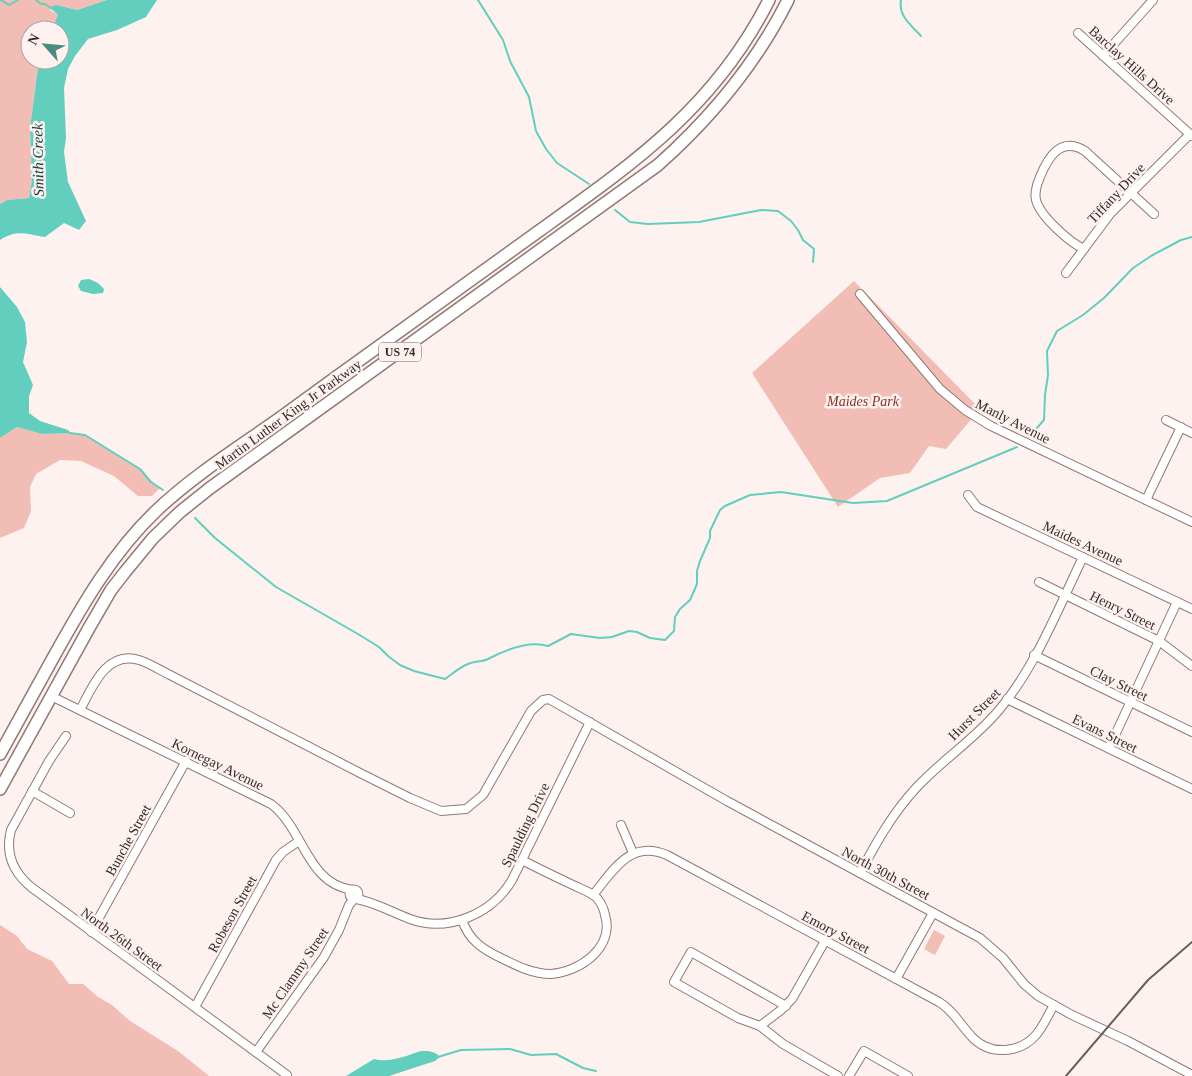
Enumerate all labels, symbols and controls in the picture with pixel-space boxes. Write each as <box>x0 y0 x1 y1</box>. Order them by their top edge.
north arrow <box>20 20 70 70</box>
street label: Barclay Hills Drive <box>1086 23 1177 108</box>
text: N <box>25 31 43 47</box>
water label: Smith Creek <box>29 123 47 197</box>
street label: Tiffany Drive <box>1085 160 1148 226</box>
road number: US 74 <box>379 342 421 362</box>
street label: Martin Luther King Jr Parkway <box>212 356 364 472</box>
park label: Maides Park <box>826 394 900 409</box>
street label: Manly Avenue <box>973 396 1053 447</box>
street label: Maides Avenue <box>1040 518 1125 569</box>
street label: Henry Street <box>1088 588 1158 633</box>
street label: Clay Street <box>1087 663 1150 704</box>
street label: Hurst Street <box>945 685 1004 743</box>
street label: Evans Street <box>1070 711 1140 756</box>
street label: Kornegay Avenue <box>169 736 266 793</box>
street label: Spaulding Drive <box>499 781 552 870</box>
street label: Bunche Street <box>103 802 154 878</box>
street label: North 30th Street <box>839 844 932 903</box>
street label: Robeson Street <box>205 873 260 955</box>
street label: North 26th Street <box>78 905 166 974</box>
street label: Emory Street <box>799 908 872 957</box>
street label: Mc Clammy Street <box>259 925 331 1022</box>

